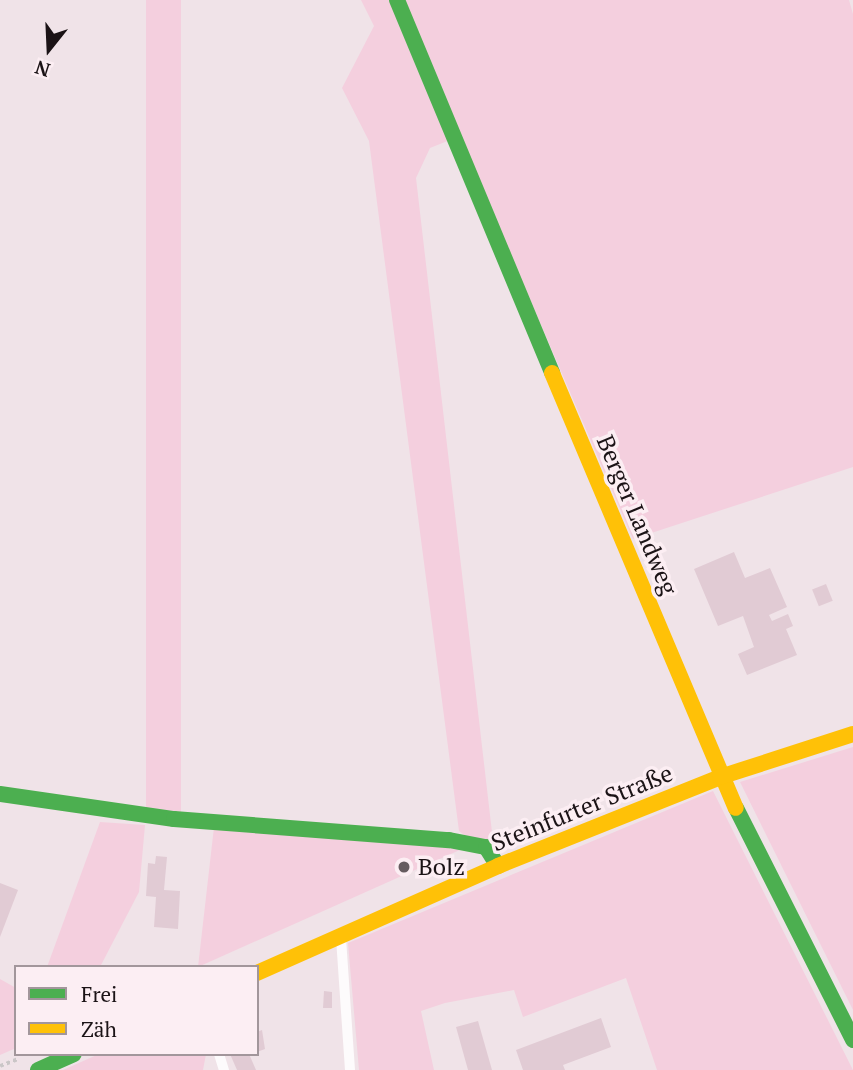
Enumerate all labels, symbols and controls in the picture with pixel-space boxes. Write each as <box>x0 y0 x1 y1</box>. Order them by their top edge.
north arrow <box>14 14 84 84</box>
text: N <box>32 55 53 84</box>
street label: Berger Landweg <box>590 431 684 599</box>
street label: Steinfurter Straße <box>487 758 677 858</box>
place label: Bolz <box>418 853 465 881</box>
marker: Bolz <box>396 859 412 875</box>
legend <box>14 965 259 1056</box>
text: Frei <box>81 980 117 1008</box>
text: Zäh <box>81 1015 117 1043</box>

